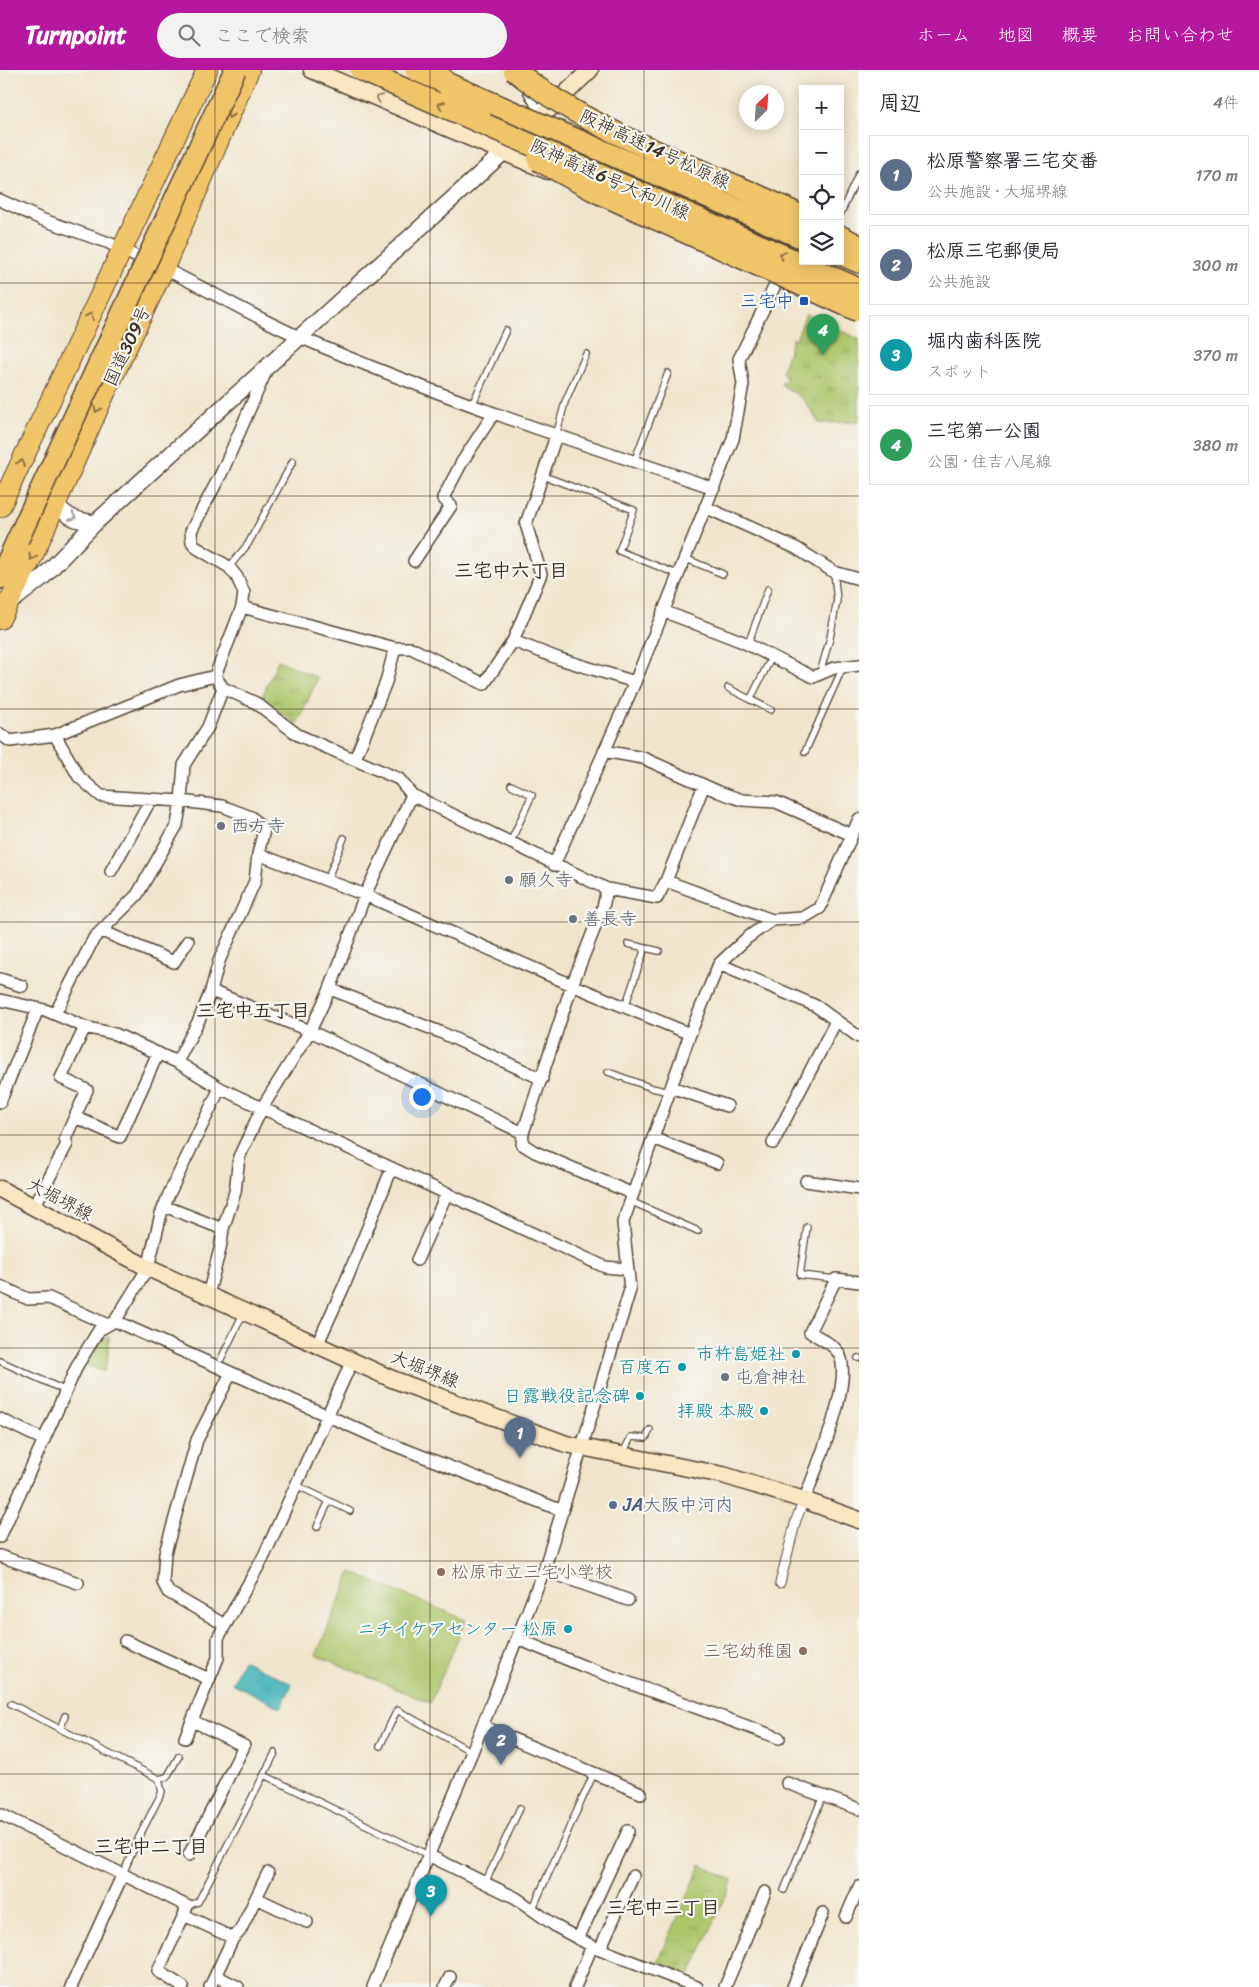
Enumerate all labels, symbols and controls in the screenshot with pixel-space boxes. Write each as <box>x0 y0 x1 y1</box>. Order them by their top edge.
search box <box>157 13 507 58</box>
text: Turnpoint <box>25 14 127 56</box>
text: ここで検索 <box>215 19 310 52</box>
text: ホーム <box>917 19 970 51</box>
text: 地図 <box>998 19 1034 51</box>
text: 概要 <box>1062 19 1098 51</box>
text: お問い合わせ <box>1126 19 1234 51</box>
icon: search <box>175 21 203 49</box>
text: 周辺 <box>879 84 921 122</box>
north arrow <box>739 85 784 130</box>
map controls <box>799 85 844 265</box>
button: + <box>799 85 844 130</box>
text: 4件 <box>1213 88 1239 117</box>
one-way arrow <box>375 94 384 105</box>
street label: 阪神高速14号松原線 <box>574 100 736 198</box>
one-way arrow <box>437 101 446 112</box>
one-way arrow <box>225 110 236 119</box>
street label: 阪神高速6号大和川線 <box>525 129 695 229</box>
button: − <box>799 130 844 175</box>
text: 松原警察署三宅交番 <box>927 144 1098 177</box>
text: 1 <box>893 161 899 190</box>
text: 170 m <box>1195 161 1238 190</box>
button: locate <box>799 175 844 220</box>
text: 公共施設 · 大堀堺線 <box>927 177 1068 206</box>
button: layers <box>799 220 844 265</box>
text: 松原三宅郵便局 <box>927 234 1060 267</box>
one-way arrow <box>778 250 787 261</box>
text: 2 <box>891 251 901 280</box>
text: 300 m <box>1193 251 1238 280</box>
text: 公共施設 <box>927 267 991 296</box>
place label: 三宅中 <box>740 285 794 317</box>
marker: 三宅中 <box>798 295 810 307</box>
street label: 国道309号 <box>94 300 160 392</box>
one-way arrow <box>84 312 94 321</box>
pin: 4 <box>807 314 839 355</box>
text: 堀内歯科医院 <box>927 324 1041 357</box>
text: 3 <box>892 341 900 370</box>
text: 370 m <box>1194 341 1238 370</box>
text: スポット <box>927 357 991 386</box>
one-way arrow <box>93 404 104 413</box>
text: 三宅第一公園 <box>927 414 1041 447</box>
text: 4 <box>891 431 901 460</box>
text: 380 m <box>1193 431 1238 460</box>
text: 公園 · 住吉八尾線 <box>927 447 1052 476</box>
one-way arrow <box>14 459 25 468</box>
one-way arrow <box>68 511 77 522</box>
one-way arrow <box>27 552 38 561</box>
district label: 三宅中六丁目 <box>454 554 568 587</box>
place label: 西方寺 <box>231 810 285 842</box>
marker: 西方寺 <box>215 820 227 832</box>
place label: 願久寺 <box>519 864 573 896</box>
marker: 願久寺 <box>503 874 515 886</box>
place label: 善長寺 <box>583 903 637 935</box>
marker: 善長寺 <box>567 913 579 925</box>
district label: 三宅中五丁目 <box>196 994 310 1027</box>
your location <box>409 1084 435 1110</box>
street label: 大堀堺線 <box>21 1168 99 1230</box>
place label: 市杵島姫社 <box>696 1338 786 1370</box>
street label: 大堀堺線 <box>386 1341 464 1397</box>
marker: 市杵島姫社 <box>790 1348 802 1360</box>
place label: 百度石 <box>618 1351 672 1383</box>
marker: 百度石 <box>676 1361 688 1373</box>
place label: 屯倉神社 <box>735 1361 807 1393</box>
marker: 屯倉神社 <box>719 1371 731 1383</box>
place label: 日露戦役記念碑 <box>504 1380 630 1412</box>
marker: 日露戦役記念碑 <box>634 1390 646 1402</box>
place label: 拝殿 本殿 <box>677 1395 754 1427</box>
marker: 拝殿 本殿 <box>758 1405 770 1417</box>
pin: 1 <box>504 1417 536 1458</box>
place label: JA大阪中河内 <box>622 1489 733 1521</box>
marker: JA大阪中河内 <box>607 1499 619 1511</box>
place label: 松原市立三宅小学校 <box>451 1556 613 1588</box>
marker: 松原市立三宅小学校 <box>435 1566 447 1578</box>
place label: ニチイケアセンター 松原 <box>357 1613 558 1645</box>
marker: ニチイケアセンター 松原 <box>562 1623 574 1635</box>
place label: 三宅幼稚園 <box>703 1635 793 1667</box>
marker: 三宅幼稚園 <box>797 1645 809 1657</box>
pin: 2 <box>485 1724 517 1765</box>
district label: 三宅中二丁目 <box>94 1830 208 1863</box>
pin: 3 <box>415 1875 447 1916</box>
district label: 三宅中三丁目 <box>606 1891 720 1924</box>

